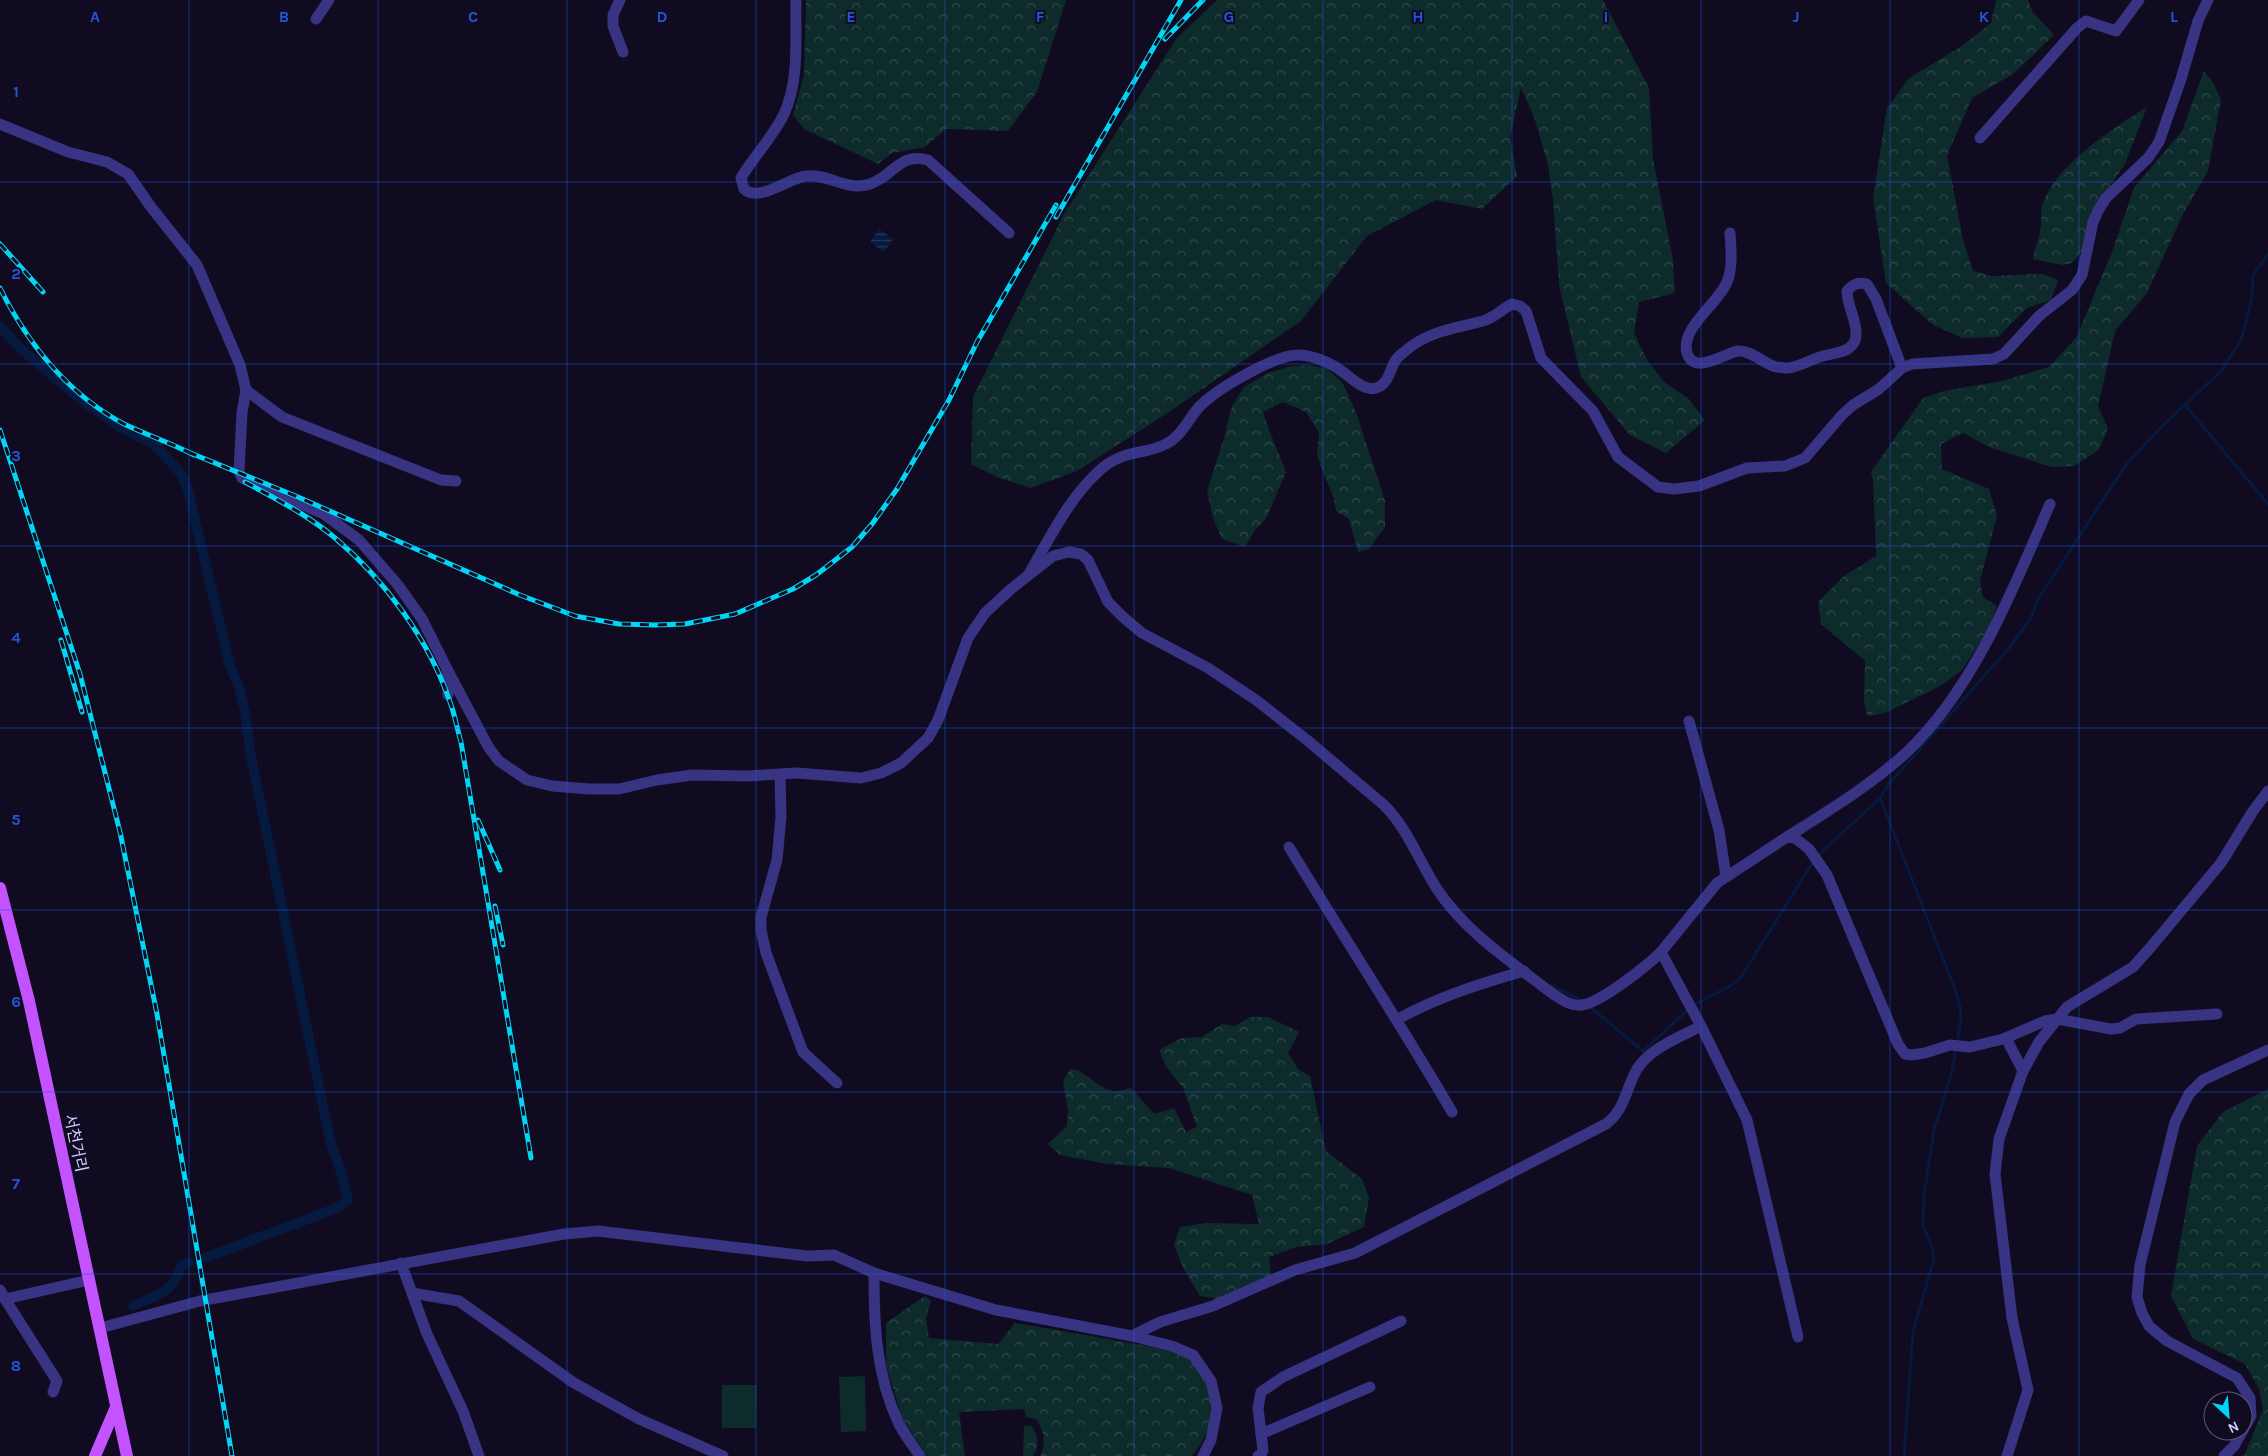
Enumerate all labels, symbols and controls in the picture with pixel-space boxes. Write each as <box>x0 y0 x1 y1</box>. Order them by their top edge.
text: A <box>90 7 100 26</box>
text: B <box>279 7 289 26</box>
text: C <box>468 7 478 26</box>
text: D <box>657 7 668 26</box>
text: E <box>846 7 856 26</box>
text: F <box>1036 7 1045 26</box>
text: G <box>1224 7 1234 26</box>
text: H <box>1412 7 1424 26</box>
text: I <box>1604 7 1608 26</box>
text: J <box>1792 7 1800 26</box>
text: K <box>1979 7 1990 26</box>
text: L <box>2170 7 2178 26</box>
text: 1 <box>13 82 19 101</box>
text: 2 <box>11 264 21 283</box>
text: 3 <box>11 446 21 465</box>
text: 4 <box>11 628 21 647</box>
text: 5 <box>11 810 21 829</box>
text: 6 <box>11 992 21 1011</box>
street label: 서천거리 <box>61 1112 91 1174</box>
text: 7 <box>12 1174 20 1193</box>
text: 8 <box>11 1356 21 1375</box>
north arrow <box>2203 1391 2253 1441</box>
text: N <box>2225 1417 2242 1437</box>

